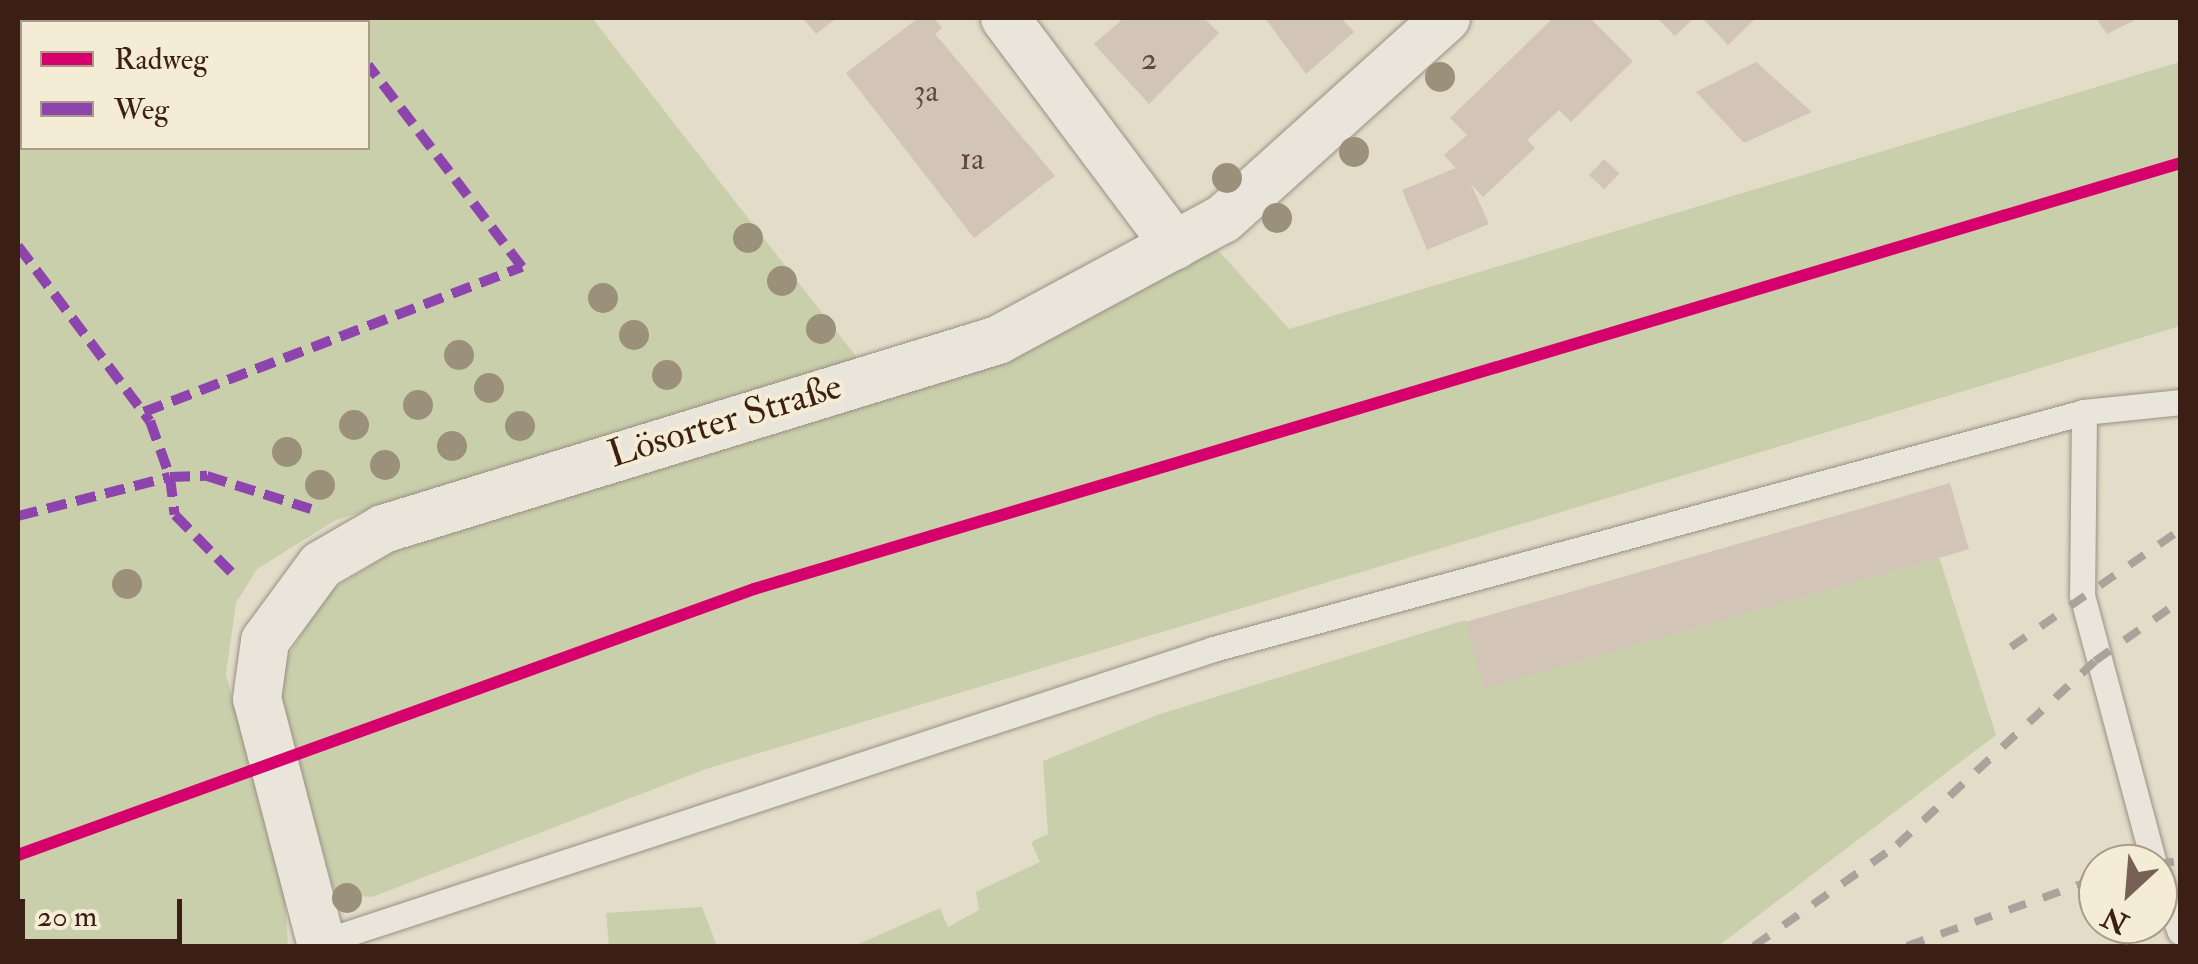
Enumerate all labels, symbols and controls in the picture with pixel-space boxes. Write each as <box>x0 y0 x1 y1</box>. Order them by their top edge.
legend <box>20 20 370 150</box>
house number: 2 <box>1141 40 1157 78</box>
text: Radweg <box>114 41 208 78</box>
house number: 3a <box>913 72 939 110</box>
text: Weg <box>114 91 169 128</box>
house number: 1a <box>960 140 984 178</box>
street label: Lösorter Straße <box>603 364 847 478</box>
north arrow <box>2078 844 2178 944</box>
scale bar <box>25 879 188 941</box>
text: 20 m <box>37 898 97 935</box>
text: N <box>2097 898 2134 941</box>

